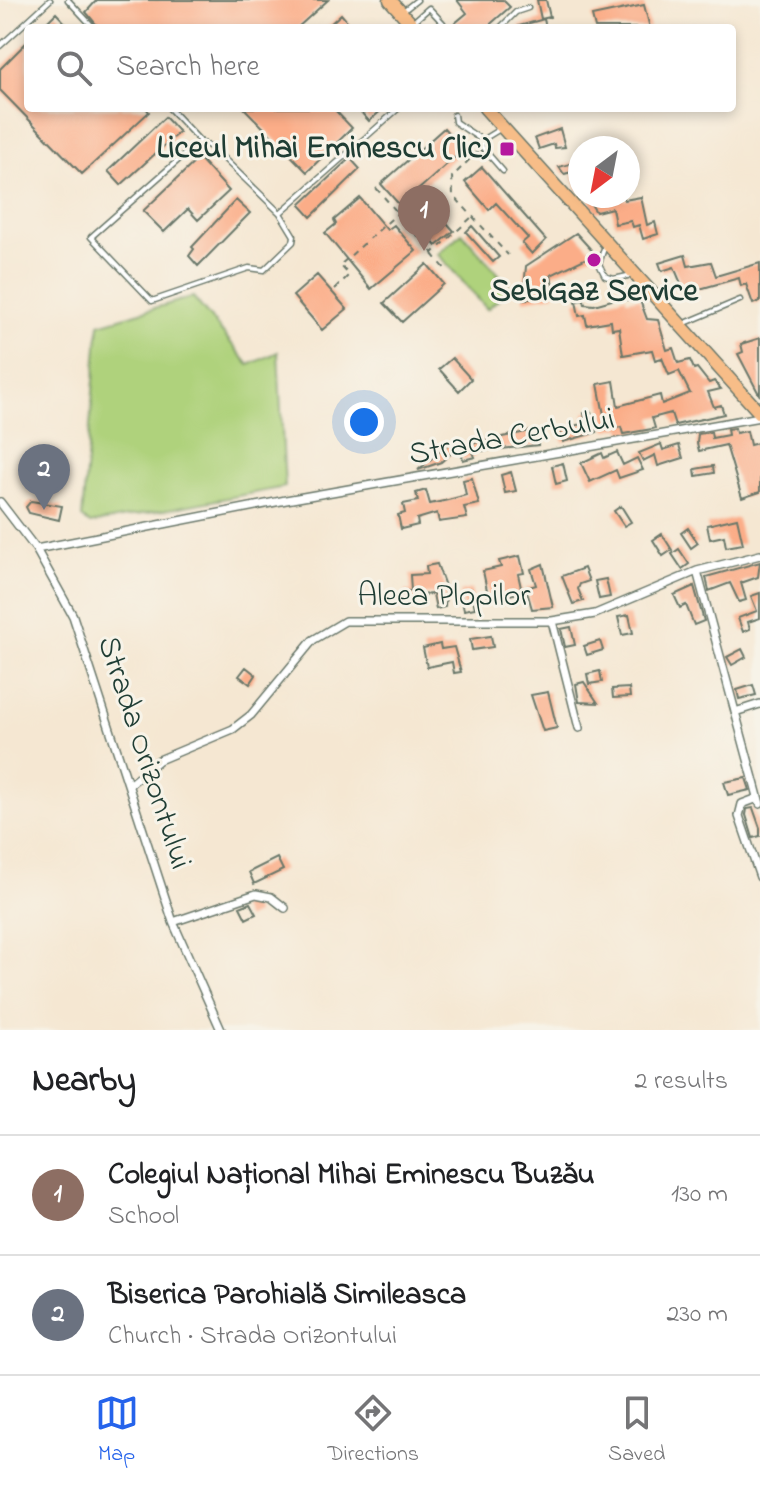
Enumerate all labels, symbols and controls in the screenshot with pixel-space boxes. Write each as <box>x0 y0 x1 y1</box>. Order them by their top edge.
search box <box>24 24 736 112</box>
icon: search <box>52 46 96 90</box>
text: Search here <box>116 46 260 90</box>
place label: Liceul Mihai Eminescu (lic) <box>157 126 492 173</box>
north arrow <box>568 136 640 208</box>
marker: Liceul Mihai Eminescu (lic) <box>498 140 516 158</box>
pin: 1 <box>398 185 450 251</box>
marker: SebiGaz Service <box>585 251 603 269</box>
place label: SebiGaz Service <box>490 269 700 316</box>
street label: Strada Cerbului <box>405 397 619 479</box>
your location <box>344 402 384 442</box>
pin: 2 <box>18 444 70 510</box>
street label: Aleea Plopilor <box>358 574 530 621</box>
street label: Strada Orizontului <box>83 630 203 876</box>
text: Nearby <box>32 1057 136 1107</box>
text: 2 results <box>635 1063 728 1101</box>
text: Colegiul Național Mihai Eminescu Buzău <box>108 1154 595 1198</box>
text: 1 <box>54 1176 62 1214</box>
text: 130 m <box>671 1176 728 1214</box>
text: School <box>108 1198 179 1236</box>
text: Biserica Parohială Simileasca <box>108 1274 466 1318</box>
text: 2 <box>52 1296 64 1334</box>
text: 230 m <box>666 1296 728 1334</box>
text: Church · Strada Orizontului <box>108 1318 397 1356</box>
tab: Map <box>95 1391 139 1471</box>
tab: Directions <box>328 1391 419 1471</box>
tab: Saved <box>608 1391 665 1471</box>

